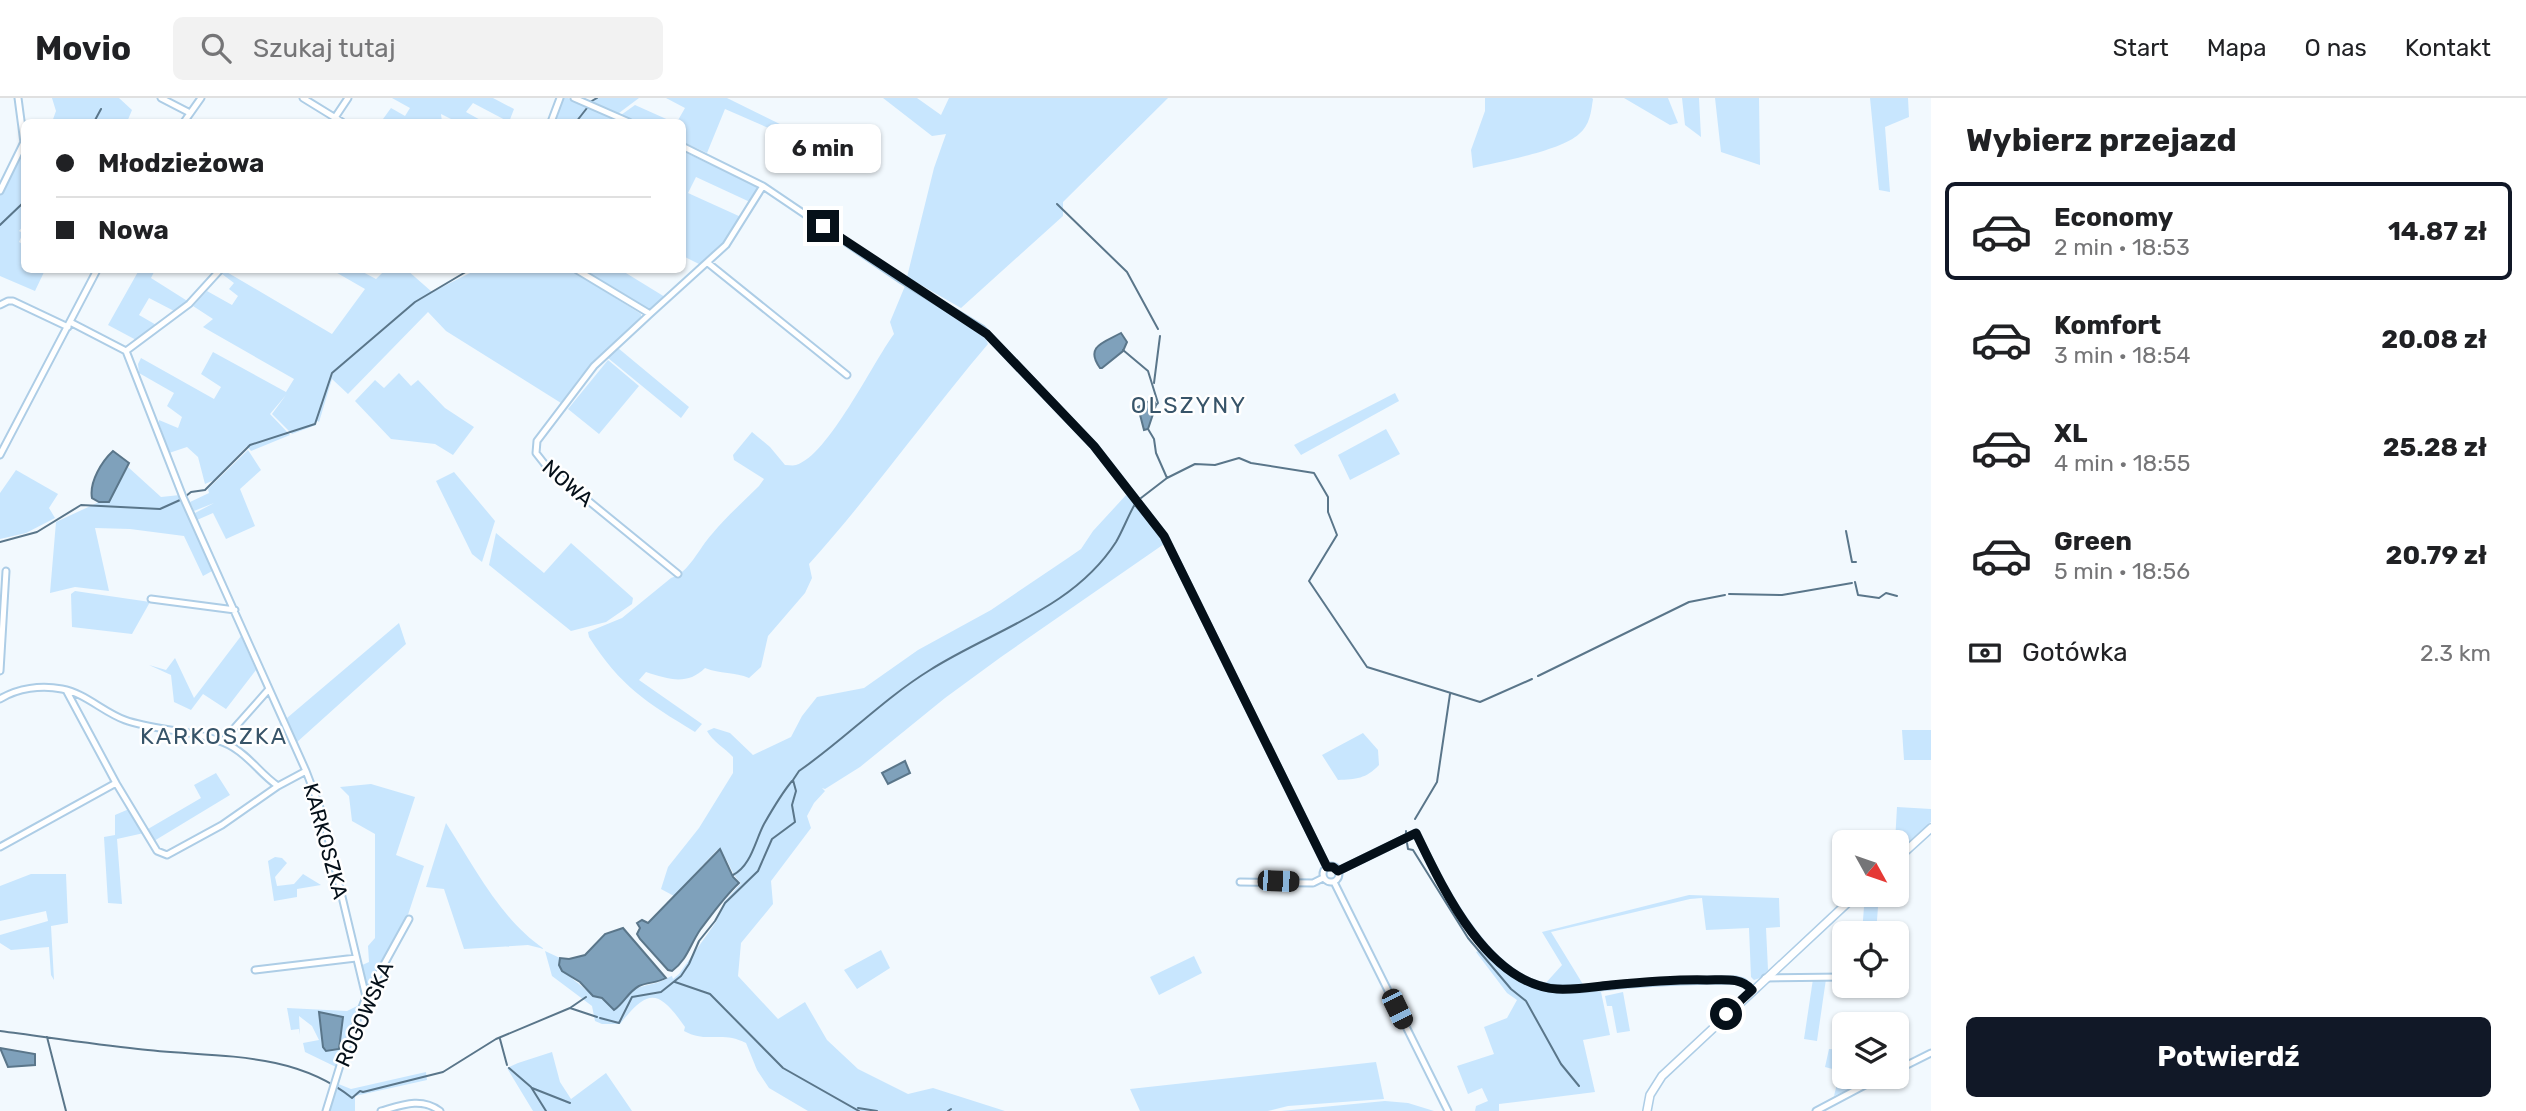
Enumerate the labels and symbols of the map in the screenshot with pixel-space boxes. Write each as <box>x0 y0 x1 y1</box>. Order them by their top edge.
callout: 6 min <box>765 124 881 174</box>
route end <box>807 210 839 242</box>
district label: OLSZYNY <box>1131 391 1247 419</box>
street label: NOWA <box>538 454 598 512</box>
district label: KARKOSZKA <box>140 722 288 750</box>
street label: KARKOSZKA <box>299 780 353 902</box>
north arrow <box>1832 830 1909 906</box>
car <box>1257 870 1300 892</box>
street label: ROGOWSKA <box>330 957 398 1071</box>
car <box>1379 986 1416 1032</box>
route start <box>1710 998 1742 1030</box>

